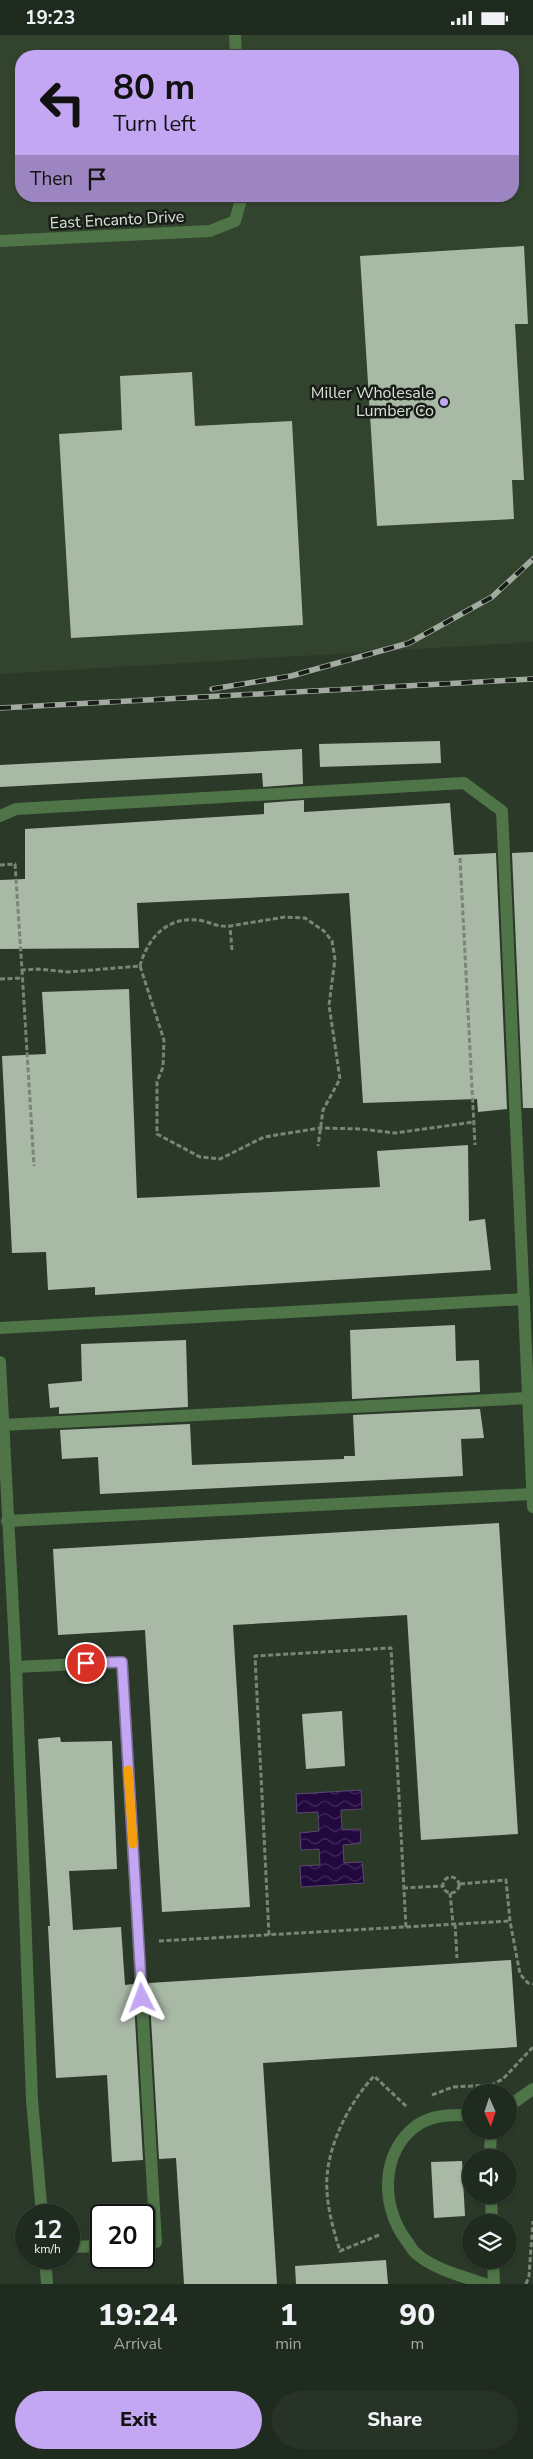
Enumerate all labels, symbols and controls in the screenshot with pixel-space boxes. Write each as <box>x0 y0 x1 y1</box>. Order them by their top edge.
text: 19:23 <box>25 5 75 31</box>
text: 80 m <box>113 64 195 111</box>
icon: left <box>30 70 95 135</box>
text: Turn left <box>113 109 196 139</box>
icon: arrive <box>83 165 111 193</box>
text: Then <box>30 166 73 192</box>
street label: East Encanto Drive <box>49 205 185 235</box>
place label: Miller Wholesale Lumber Co <box>311 382 434 422</box>
marker: Miller Wholesale Lumber Co <box>438 396 450 408</box>
pin <box>65 1642 107 1684</box>
icon: arrive <box>72 1649 100 1677</box>
position arrow <box>115 1971 167 2023</box>
north arrow <box>462 2084 518 2139</box>
map controls <box>462 2084 517 2269</box>
button: sound <box>462 2149 517 2204</box>
speed limit sign: 20 <box>90 2204 155 2269</box>
text: 12 <box>32 2213 63 2247</box>
button: layers <box>462 2214 517 2269</box>
text: km/h <box>34 2241 61 2257</box>
text: 19:24 <box>98 2295 177 2336</box>
text: 1 <box>279 2295 297 2336</box>
text: 90 <box>399 2295 435 2336</box>
text: Arrival <box>114 2333 162 2355</box>
text: min <box>275 2333 302 2355</box>
text: m <box>410 2333 424 2355</box>
button: Exit <box>15 2391 262 2449</box>
button: Share <box>272 2391 518 2449</box>

